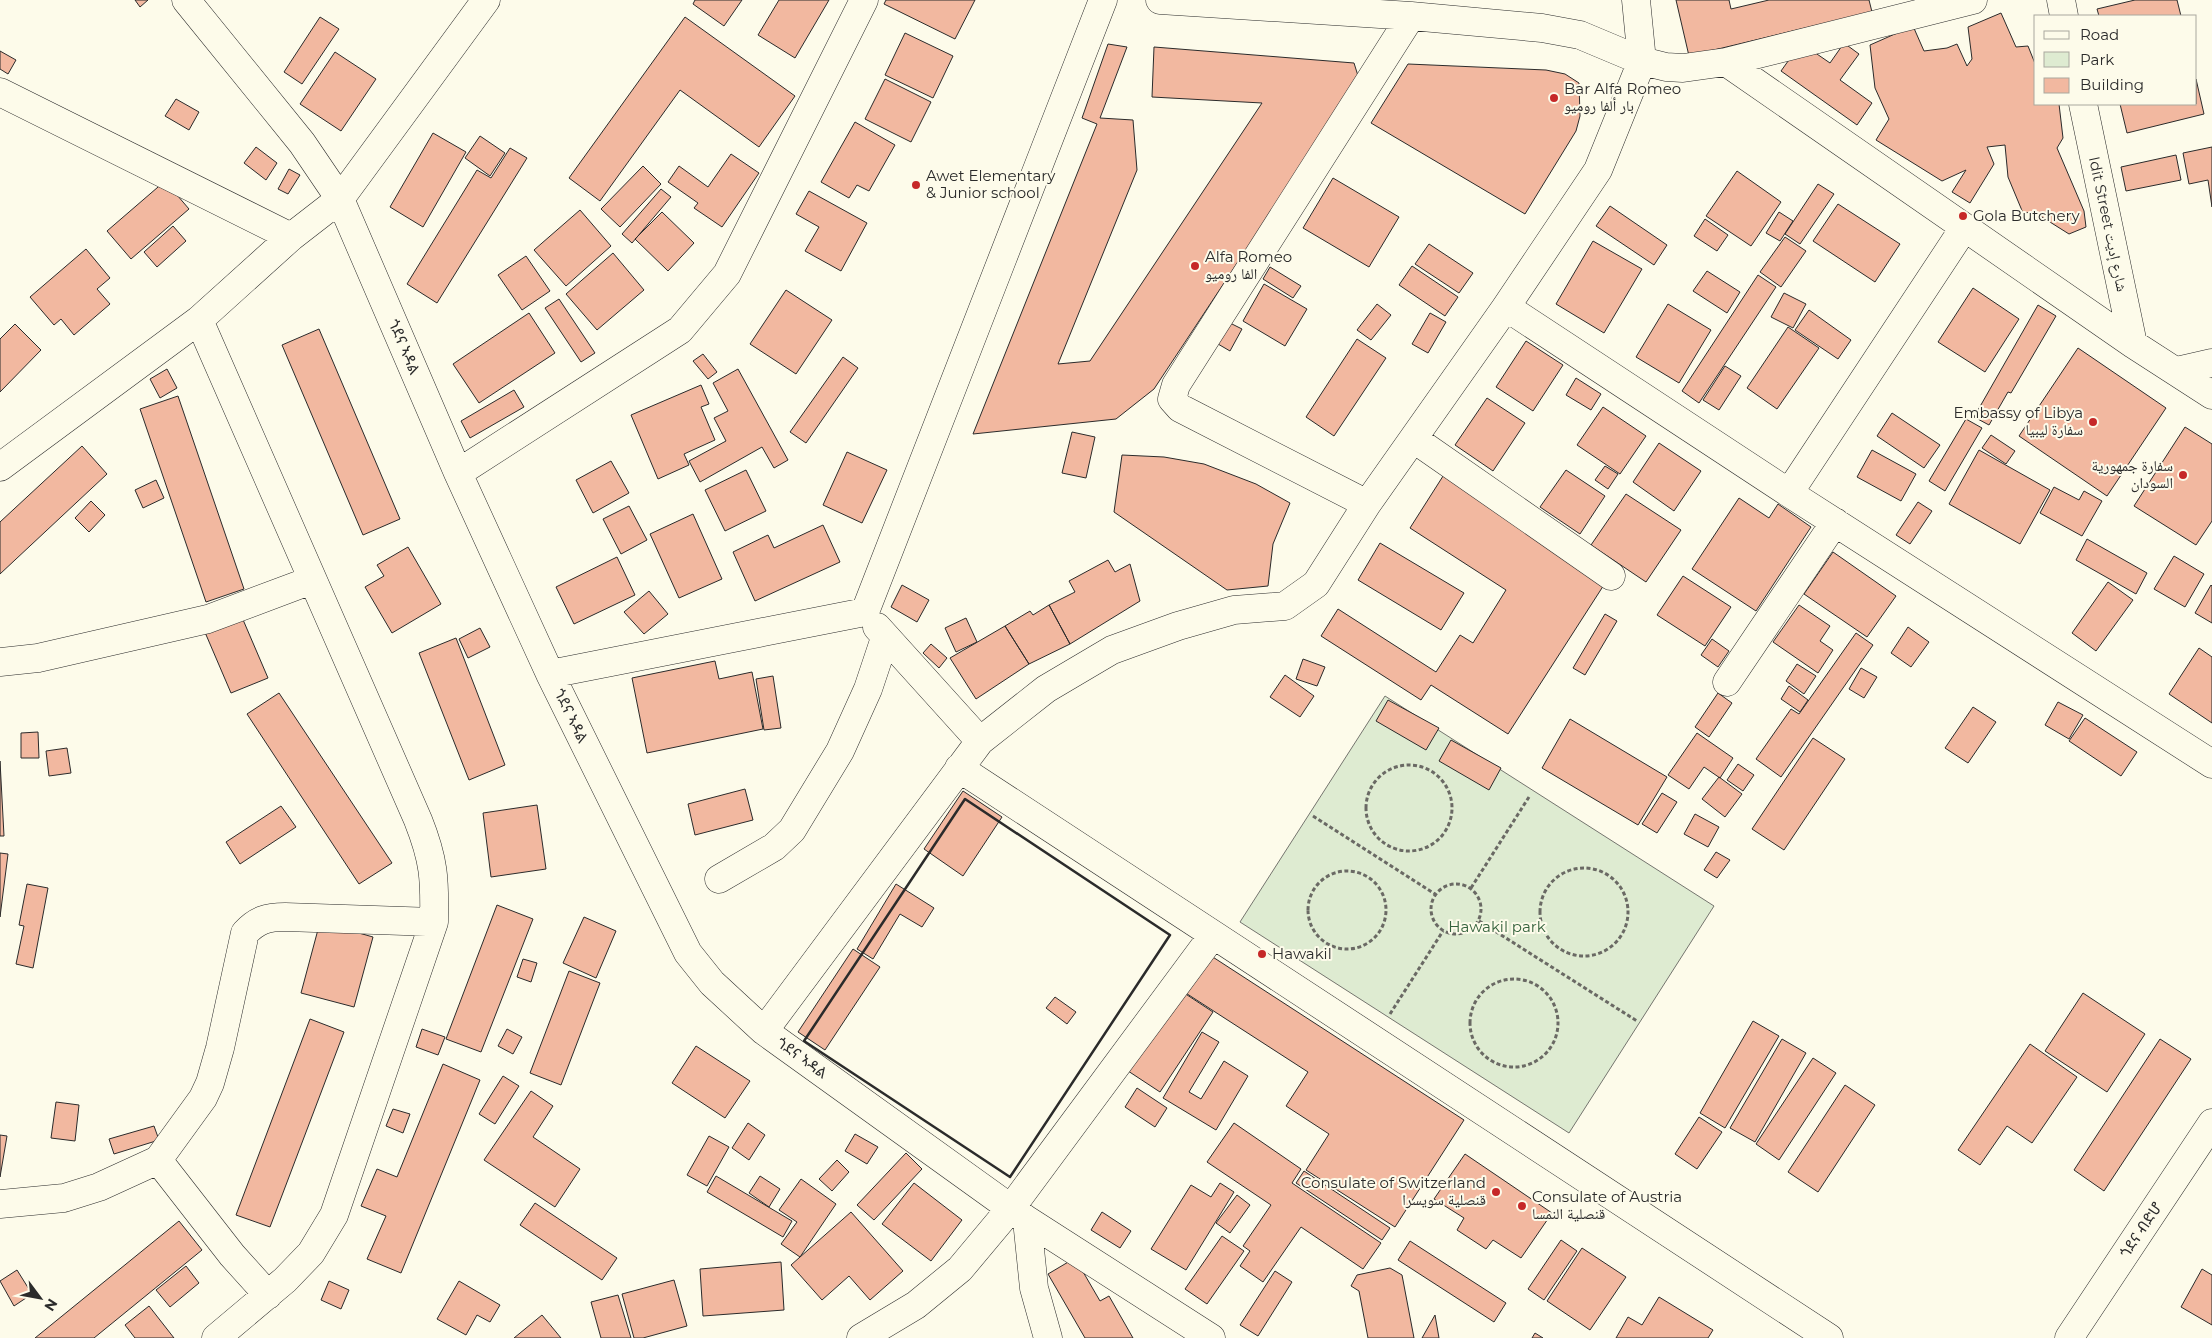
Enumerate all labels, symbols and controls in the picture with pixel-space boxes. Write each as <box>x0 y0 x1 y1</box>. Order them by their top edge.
legend <box>2034 15 2197 105</box>
text: Road <box>2080 25 2119 44</box>
text: Park <box>2080 50 2114 69</box>
text: Building <box>2080 75 2144 94</box>
place label: Bar Alfa Romeo بار ألفا روميو <box>1564 79 1681 115</box>
marker: Bar Alfa Romeo بار ألفا روميو <box>1548 92 1560 104</box>
street label: Idit Street شارع إديت <box>2084 155 2132 293</box>
place label: Awet Elementary & Junior school <box>926 166 1056 202</box>
marker: Awet Elementary & Junior school <box>910 179 922 191</box>
place label: Gola Butchery <box>1973 206 2080 225</box>
marker: Gola Butchery <box>1957 210 1969 222</box>
place label: Alfa Romeo الفا روميو <box>1205 247 1292 283</box>
marker: Alfa Romeo الفا روميو <box>1189 260 1201 272</box>
street label: ጎደና ኣዳል <box>384 316 425 377</box>
place label: Embassy of Libya سفارة ليبيا <box>1953 403 2083 439</box>
marker: Embassy of Libya سفارة ليبيا <box>2087 416 2099 428</box>
place label: سفارة جمهورية السودان <box>2092 456 2173 493</box>
marker: سفارة جمهورية السودان <box>2177 469 2189 481</box>
street label: ጎደና ኣዳል <box>550 686 593 746</box>
park label: Hawakil park <box>1448 917 1546 936</box>
place label: Hawakil <box>1272 944 1332 963</box>
marker: Hawakil <box>1256 948 1268 960</box>
street label: ጎደና ኣዳል <box>773 1033 831 1082</box>
place label: Consulate of Switzerland قنصلية سويسرا <box>1301 1173 1486 1209</box>
marker: Consulate of Switzerland قنصلية سويسرا <box>1490 1186 1502 1198</box>
place label: Consulate of Austria قنصلية النمسا <box>1532 1187 1682 1223</box>
street label: ጎደና ብድሆ <box>2115 1198 2166 1261</box>
marker: Consulate of Austria قنصلية النمسا <box>1516 1200 1528 1212</box>
north arrow <box>15 1273 65 1323</box>
text: N <box>40 1295 62 1314</box>

